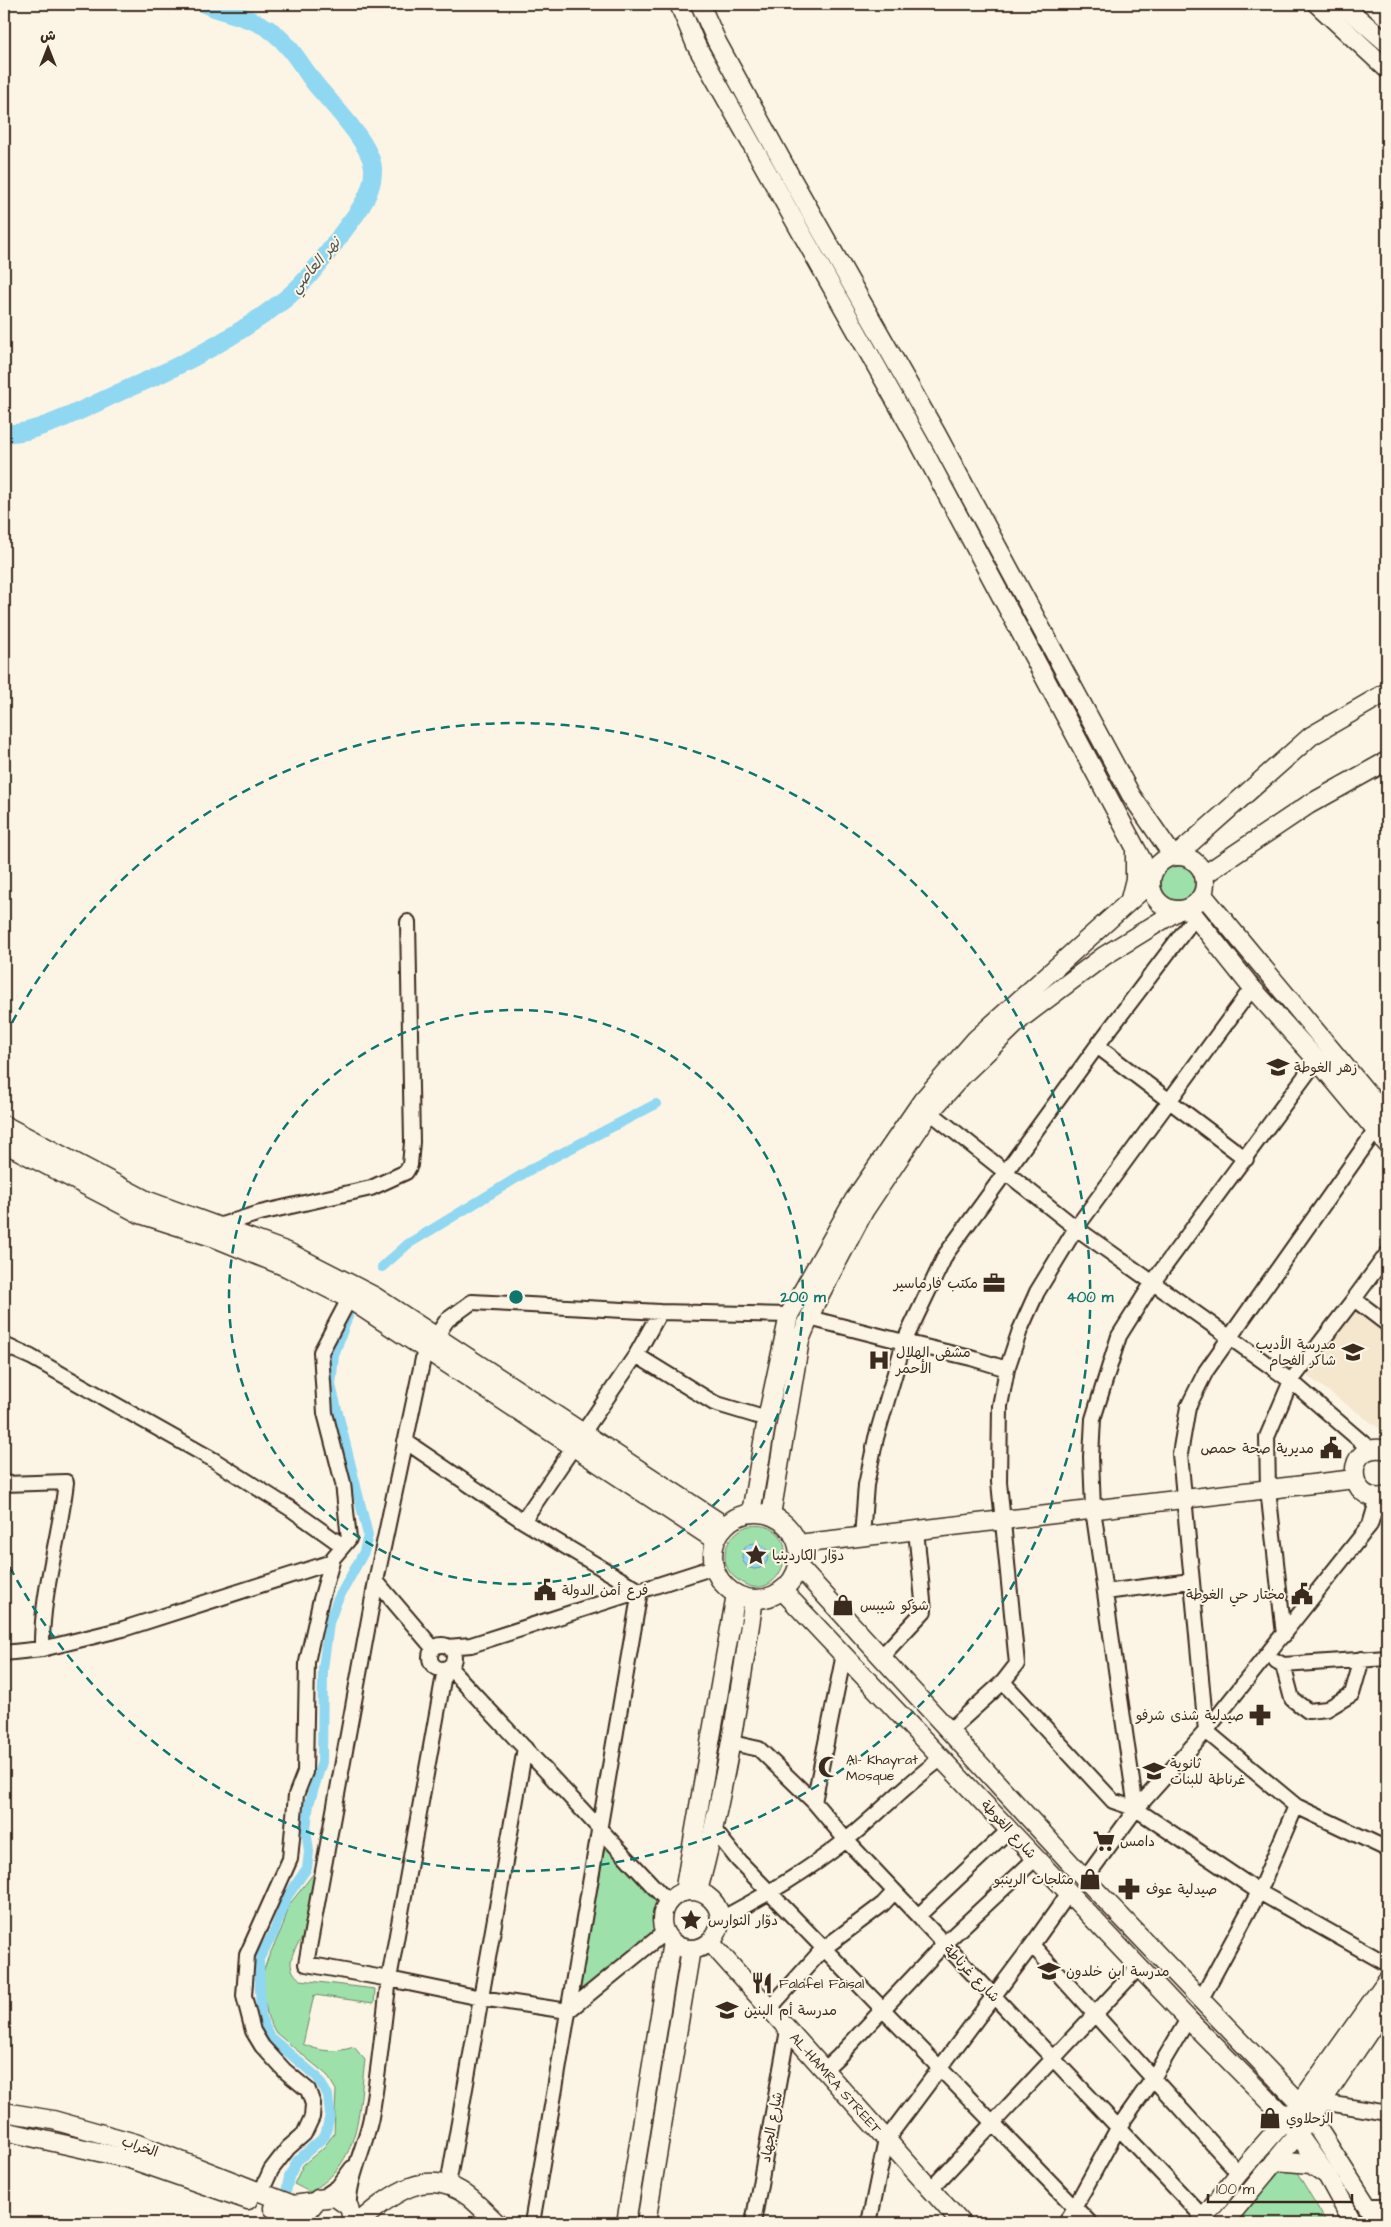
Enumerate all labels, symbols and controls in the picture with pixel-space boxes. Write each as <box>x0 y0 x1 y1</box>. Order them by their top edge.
north arrow <box>22 22 72 72</box>
text: ش <box>40 26 56 46</box>
water label: نهر العاصي <box>285 232 348 299</box>
school or university icon: زهر الغوطة <box>1265 1054 1291 1080</box>
place label: زهر الغوطة <box>1294 1058 1357 1078</box>
office icon: مكتب فارماسير <box>981 1270 1007 1296</box>
place label: مكتب فارماسير <box>893 1274 978 1294</box>
text: 200 m <box>779 1287 826 1308</box>
text: 400 m <box>1067 1287 1114 1308</box>
centre of rings <box>507 1288 525 1306</box>
place label: مدرسة الأديب شاكر الفحام <box>1255 1335 1336 1372</box>
school or university icon: مدرسة الأديب شاكر الفحام <box>1340 1339 1366 1365</box>
place label: مشفى الهلال الأحمر <box>895 1343 971 1379</box>
hospital icon: مشفى الهلال الأحمر <box>866 1347 892 1373</box>
public building icon: مديرية صحة حمص <box>1318 1435 1344 1461</box>
place label: مديرية صحة حمص <box>1201 1439 1314 1459</box>
place icon: دوّار الكاردينيا <box>743 1542 769 1568</box>
place label: دوّار الكاردينيا <box>772 1546 844 1566</box>
public building icon: فرع أمن الدولة <box>532 1577 558 1603</box>
place label: فرع أمن الدولة <box>562 1581 648 1601</box>
public building icon: مختار حي الغوطة <box>1289 1581 1315 1607</box>
place label: مختار حي الغوطة <box>1186 1585 1285 1607</box>
shop icon: شوكو شيبس <box>830 1592 856 1618</box>
place label: شوكو شيبس <box>860 1596 929 1616</box>
pharmacy icon: صيدلية شذى شرفو <box>1247 1702 1273 1728</box>
place label: صيدلية شذى شرفو <box>1135 1706 1244 1726</box>
place label: Al- Khayrat Mosque <box>846 1750 918 1786</box>
mosque icon: Al- Khayrat Mosque <box>816 1754 842 1780</box>
place label: ثانوية غرناطة للبنات <box>1170 1754 1245 1790</box>
school or university icon: ثانوية غرناطة للبنات <box>1141 1758 1167 1784</box>
street label: شارع الغوطة <box>976 1796 1041 1863</box>
supermarket icon: دامس <box>1091 1828 1117 1854</box>
place label: دامس <box>1120 1832 1155 1852</box>
shop icon: مثلجات الرينبو <box>1077 1866 1103 1892</box>
place label: مثلجات الرينبو <box>993 1870 1074 1890</box>
pharmacy icon: صيدلية عوف <box>1116 1876 1142 1902</box>
place label: صيدلية عوف <box>1146 1880 1217 1900</box>
place icon: دوّار النوارس <box>678 1907 704 1933</box>
place label: دوّار النوارس <box>708 1911 778 1931</box>
street label: شارع غرناطة <box>939 1941 1004 2007</box>
school or university icon: مدرسة ابن خلدون <box>1036 1958 1062 1984</box>
place label: مدرسة ابن خلدون <box>1066 1962 1170 1982</box>
restaurant icon: Falafel Faisal <box>749 1970 775 1996</box>
place label: Falafel Faisal <box>779 1974 864 1994</box>
school or university icon: مدرسة أم البنين <box>714 1997 740 2023</box>
place label: مدرسة أم البنين <box>744 2001 837 2021</box>
street label: AL-HAMRA STREET <box>785 2029 886 2139</box>
street label: شارع الجهاد <box>756 2090 788 2164</box>
shop icon: الزحلاوي <box>1257 2105 1283 2131</box>
place label: الزحلاوي <box>1286 2109 1333 2129</box>
street label: الخراب <box>119 2131 161 2163</box>
scale bar <box>1208 2172 1352 2204</box>
text: 100 m <box>1216 2179 1255 2200</box>

